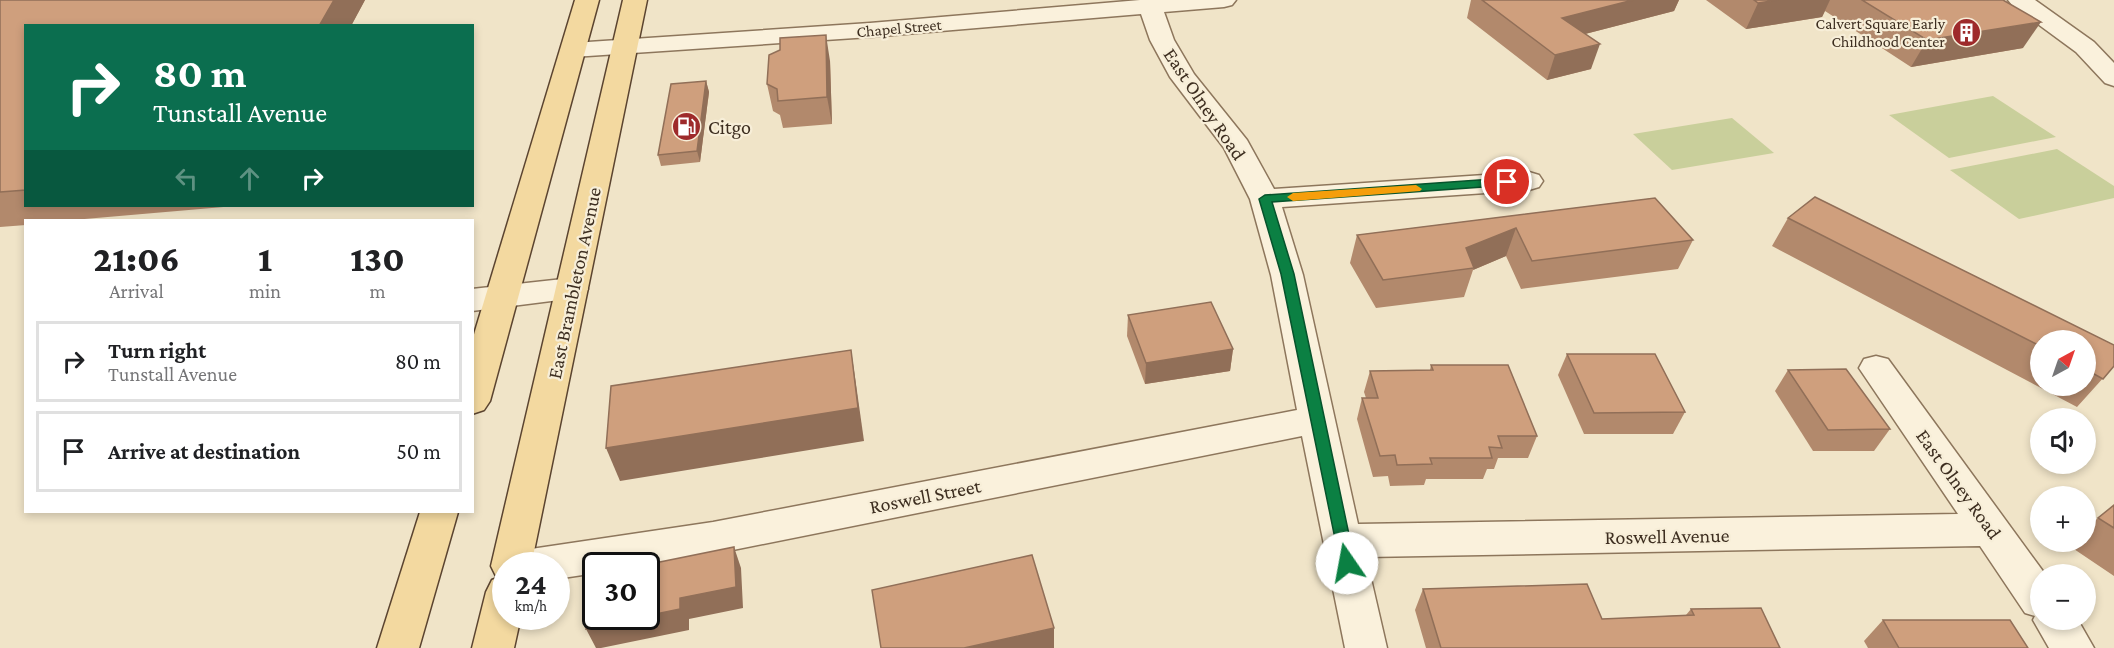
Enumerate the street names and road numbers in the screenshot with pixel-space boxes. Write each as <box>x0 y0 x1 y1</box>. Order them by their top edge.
street label: Chapel Street <box>856 16 943 41</box>
street label: East Olney Road <box>1159 44 1251 165</box>
street label: East Brambleton Avenue <box>543 185 605 381</box>
street label: East Olney Road <box>1911 425 2006 544</box>
street label: Roswell Street <box>867 474 983 518</box>
street label: Roswell Avenue <box>1604 524 1730 548</box>

